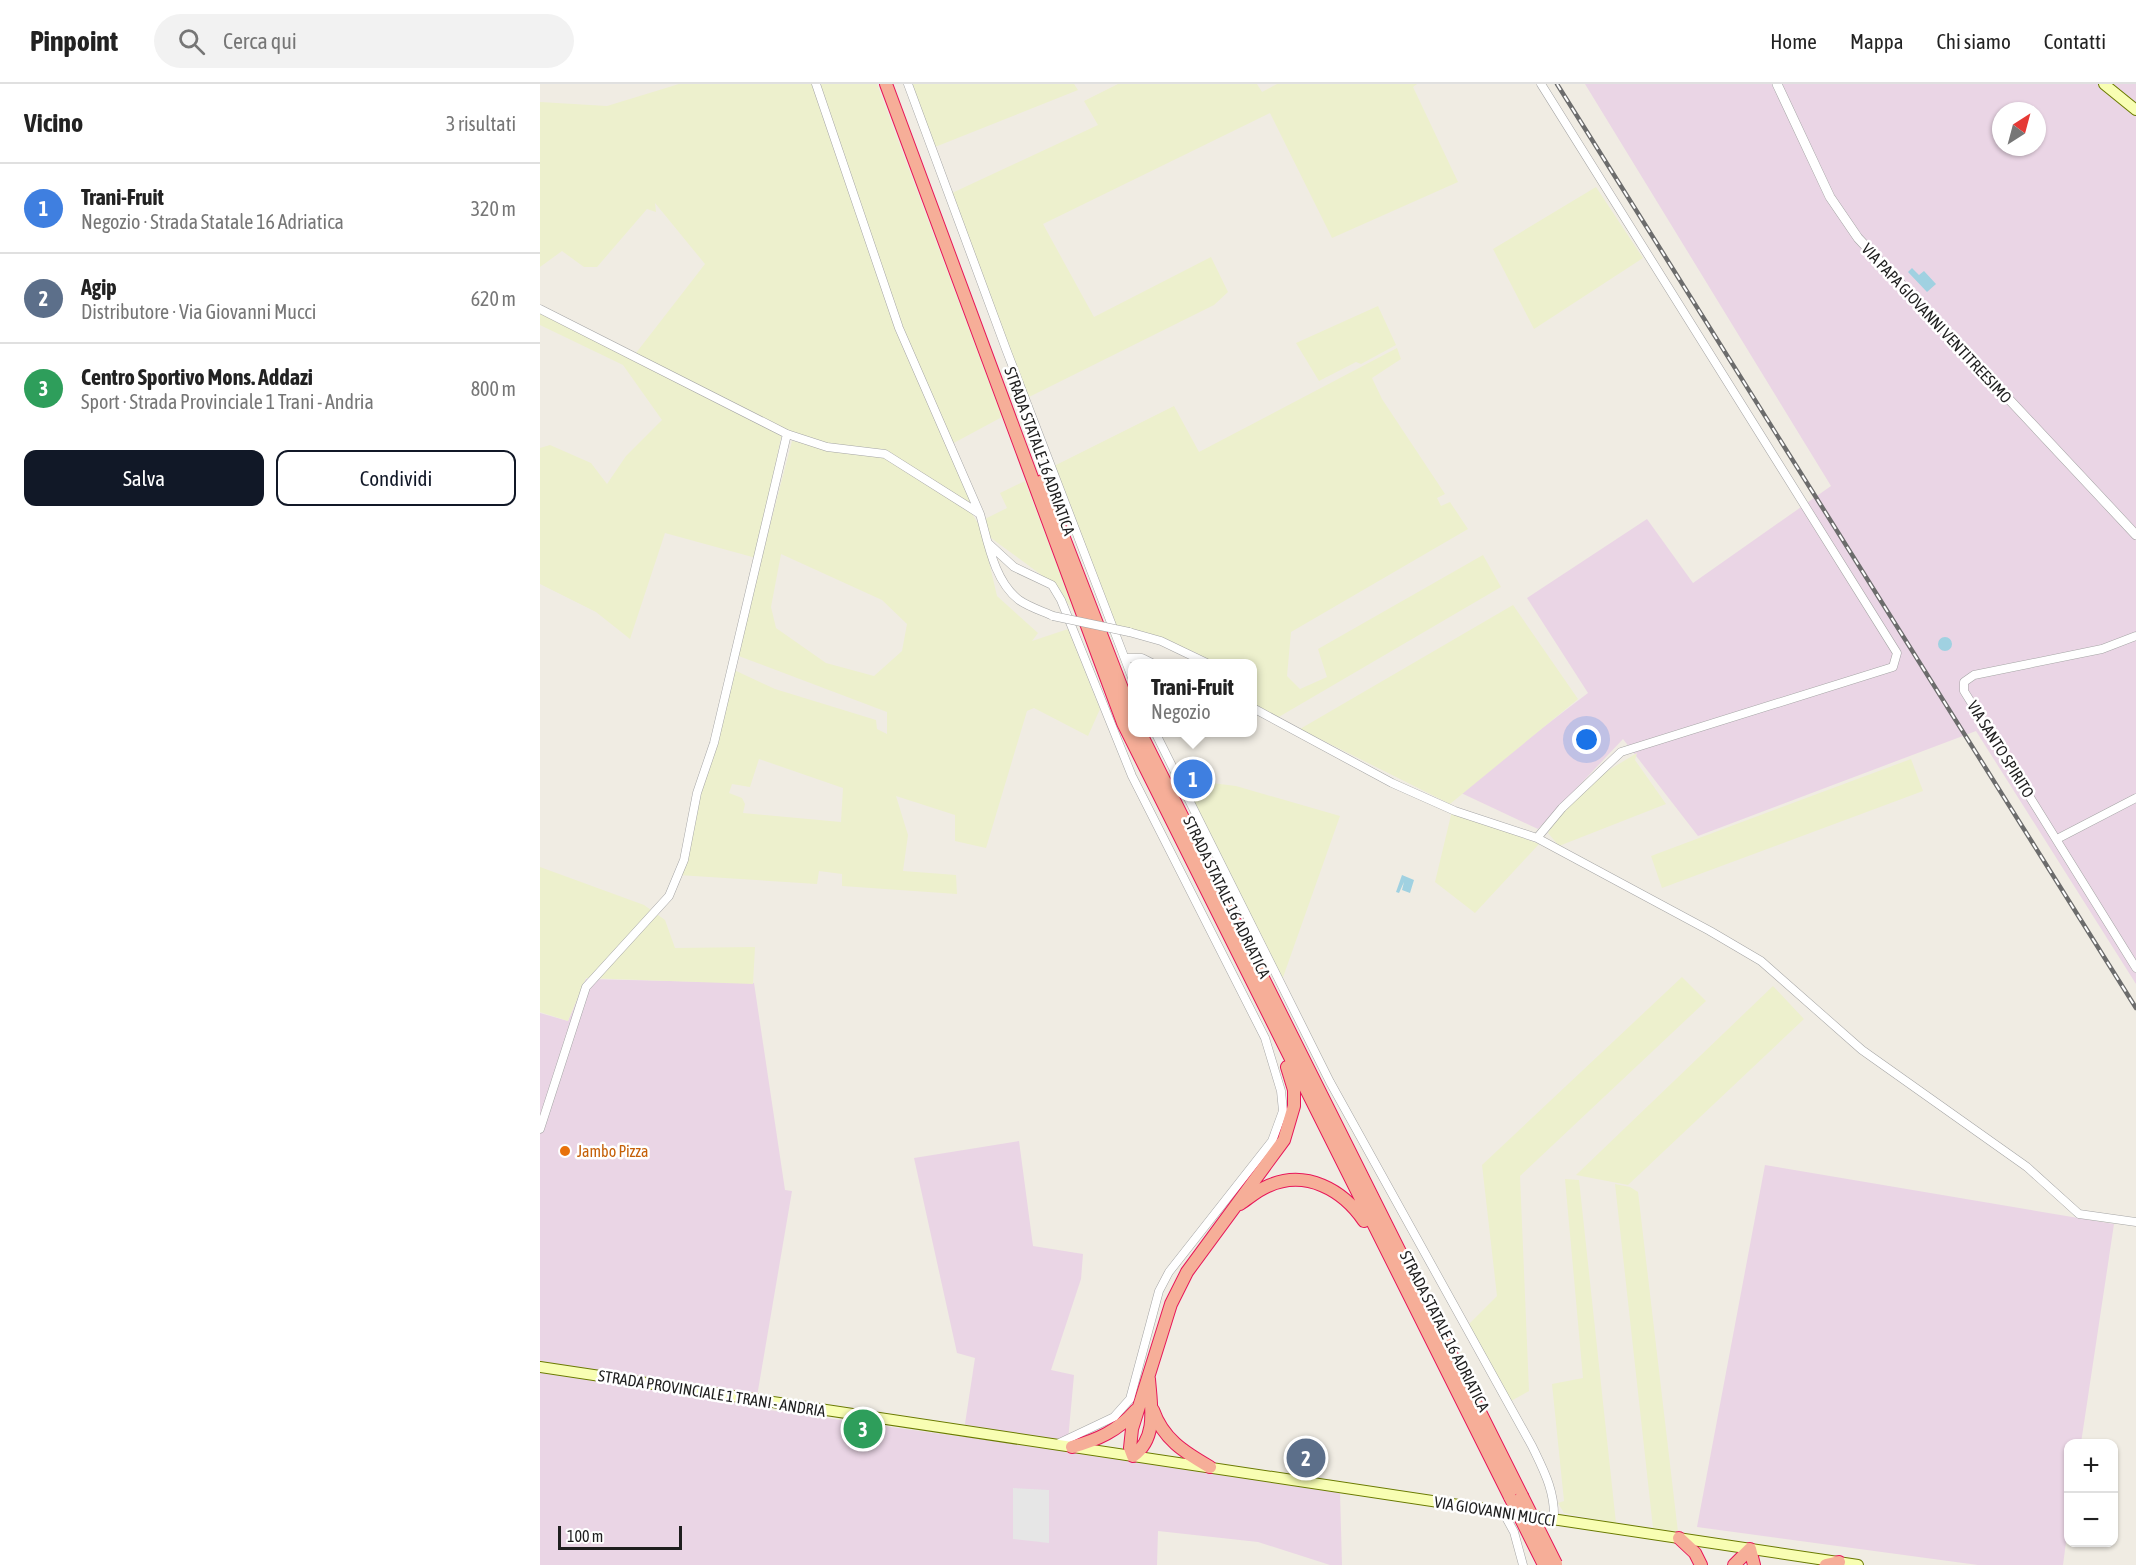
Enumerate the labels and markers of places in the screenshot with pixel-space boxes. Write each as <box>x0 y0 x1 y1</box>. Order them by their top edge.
pin: 1 <box>1174 756 1212 802</box>
place label: Jambo Pizza <box>577 1142 649 1160</box>
marker: Jambo Pizza <box>558 1144 572 1158</box>
pin: 3 <box>844 1406 882 1452</box>
pin: 2 <box>1286 1436 1326 1480</box>

